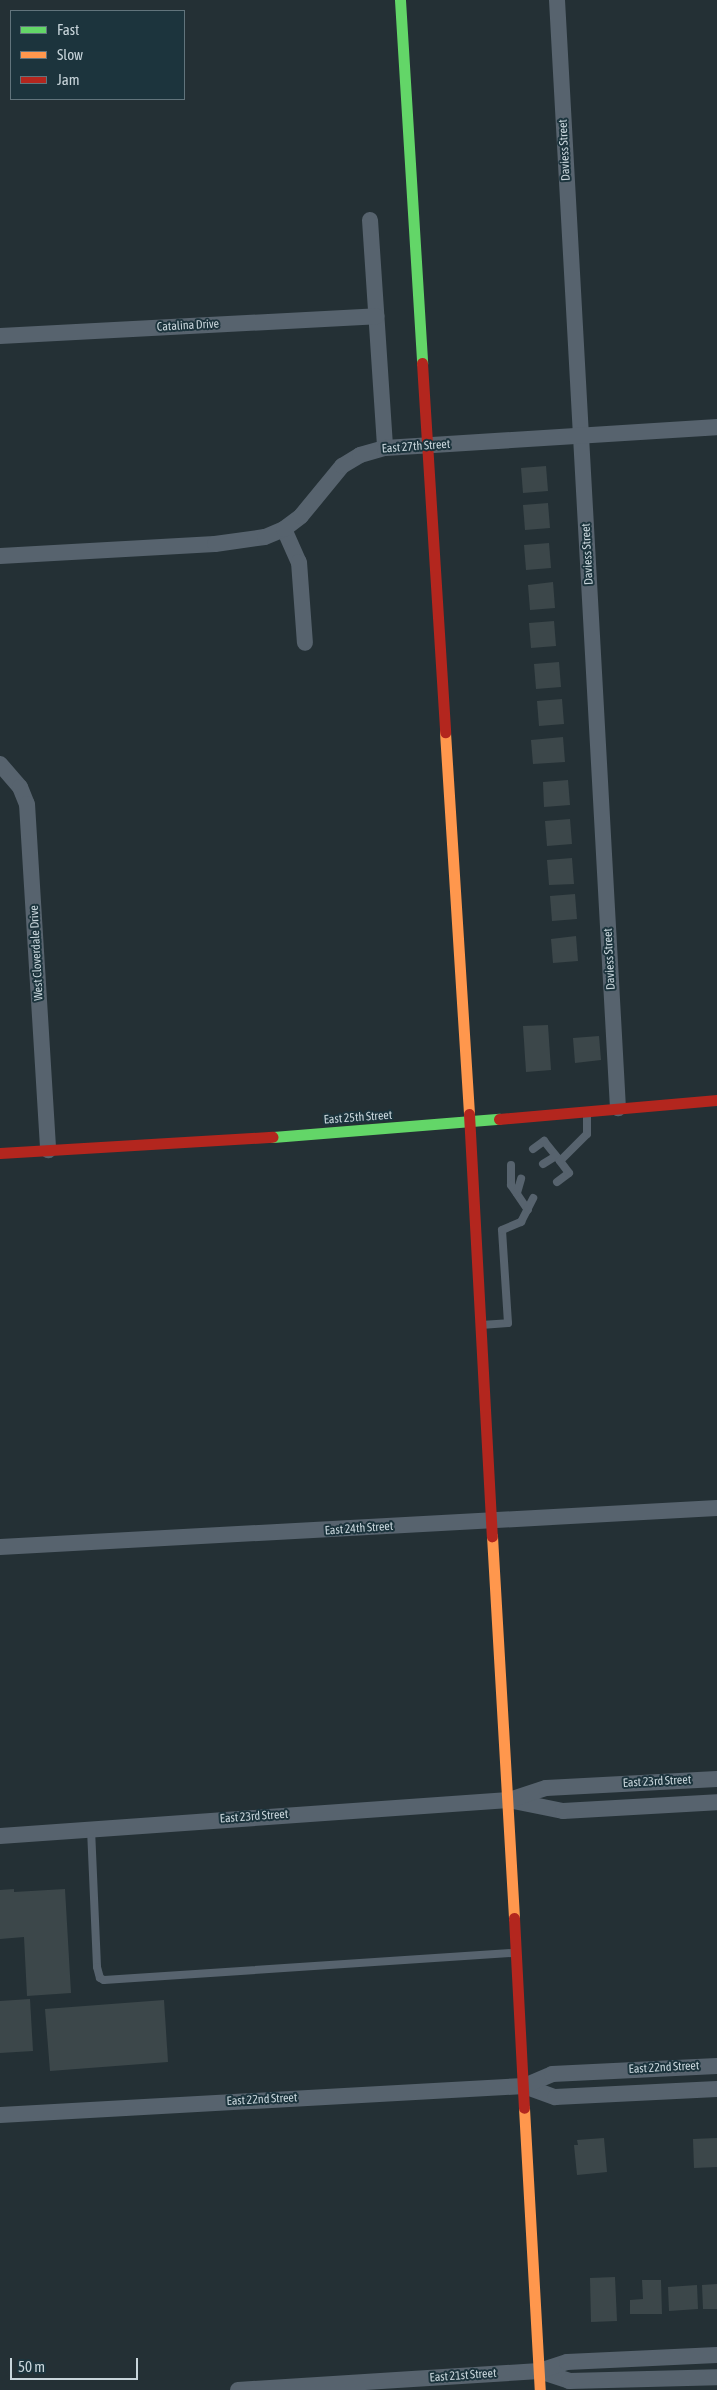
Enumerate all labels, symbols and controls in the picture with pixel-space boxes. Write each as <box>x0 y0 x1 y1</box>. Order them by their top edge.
legend <box>10 10 185 100</box>
text: Fast <box>57 21 79 38</box>
text: Slow <box>57 46 83 63</box>
text: Jam <box>57 71 80 88</box>
street label: Daviess Street <box>556 119 574 181</box>
street label: Catalina Drive <box>157 317 219 335</box>
street label: East 27th Street <box>381 437 451 457</box>
street label: Daviess Street <box>579 523 597 585</box>
street label: West Cloverdale Drive <box>27 905 47 1001</box>
street label: Daviess Street <box>601 928 619 990</box>
street label: East 25th Street <box>323 1108 393 1128</box>
street label: East 24th Street <box>324 1519 394 1539</box>
street label: East 23rd Street <box>622 1773 692 1791</box>
street label: East 23rd Street <box>219 1807 289 1827</box>
street label: East 22nd Street <box>628 2059 700 2077</box>
street label: East 22nd Street <box>226 2091 298 2109</box>
scale bar <box>12 2348 140 2380</box>
text: 50 m <box>18 2358 45 2375</box>
street label: East 21st Street <box>429 2366 497 2386</box>

